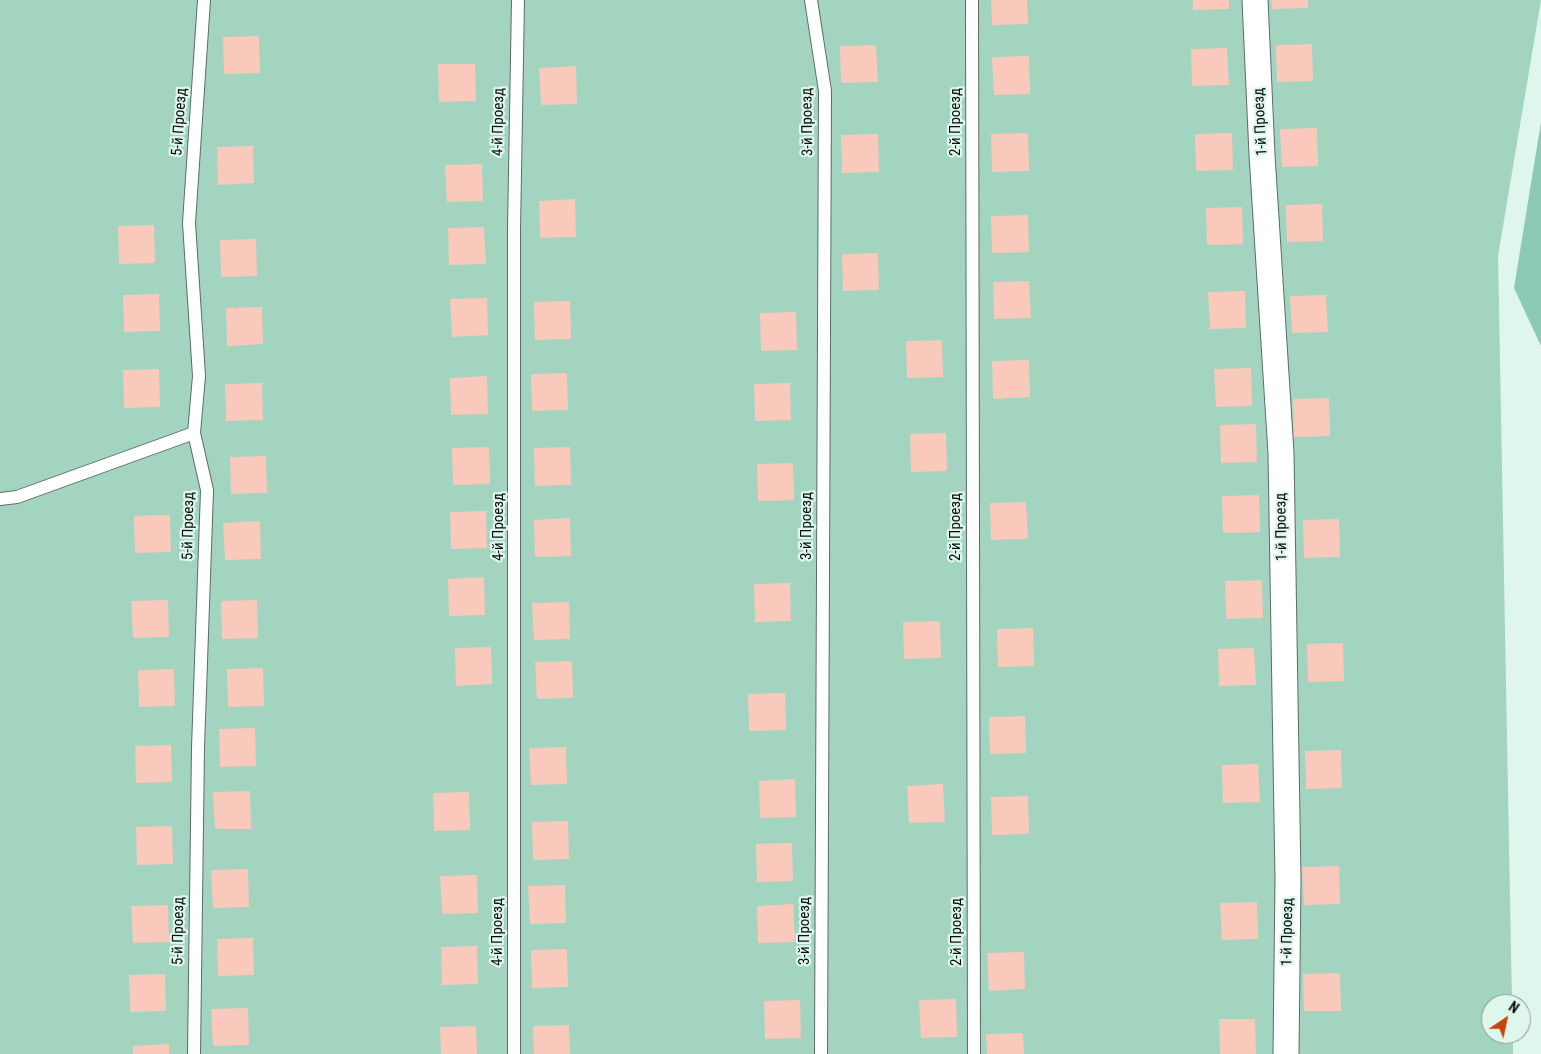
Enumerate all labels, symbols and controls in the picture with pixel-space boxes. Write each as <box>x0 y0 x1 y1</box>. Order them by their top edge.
street label: 5-й Проезд <box>169 87 191 157</box>
street label: 1-й Проезд <box>1250 87 1272 157</box>
street label: 4-й Проезд <box>489 88 509 156</box>
street label: 3-й Проезд <box>798 88 818 156</box>
street label: 2-й Проезд <box>947 88 965 156</box>
street label: 5-й Проезд <box>179 492 199 560</box>
street label: 3-й Проезд <box>798 492 816 560</box>
street label: 4-й Проезд <box>490 493 508 561</box>
street label: 2-й Проезд <box>947 493 965 561</box>
street label: 1-й Проезд <box>1272 493 1292 561</box>
street label: 5-й Проезд <box>169 897 189 965</box>
street label: 3-й Проезд <box>796 897 814 965</box>
street label: 4-й Проезд <box>489 898 507 966</box>
street label: 2-й Проезд <box>948 898 966 966</box>
street label: 1-й Проезд <box>1278 898 1298 966</box>
north arrow <box>1481 994 1531 1044</box>
text: N <box>1506 998 1522 1016</box>

